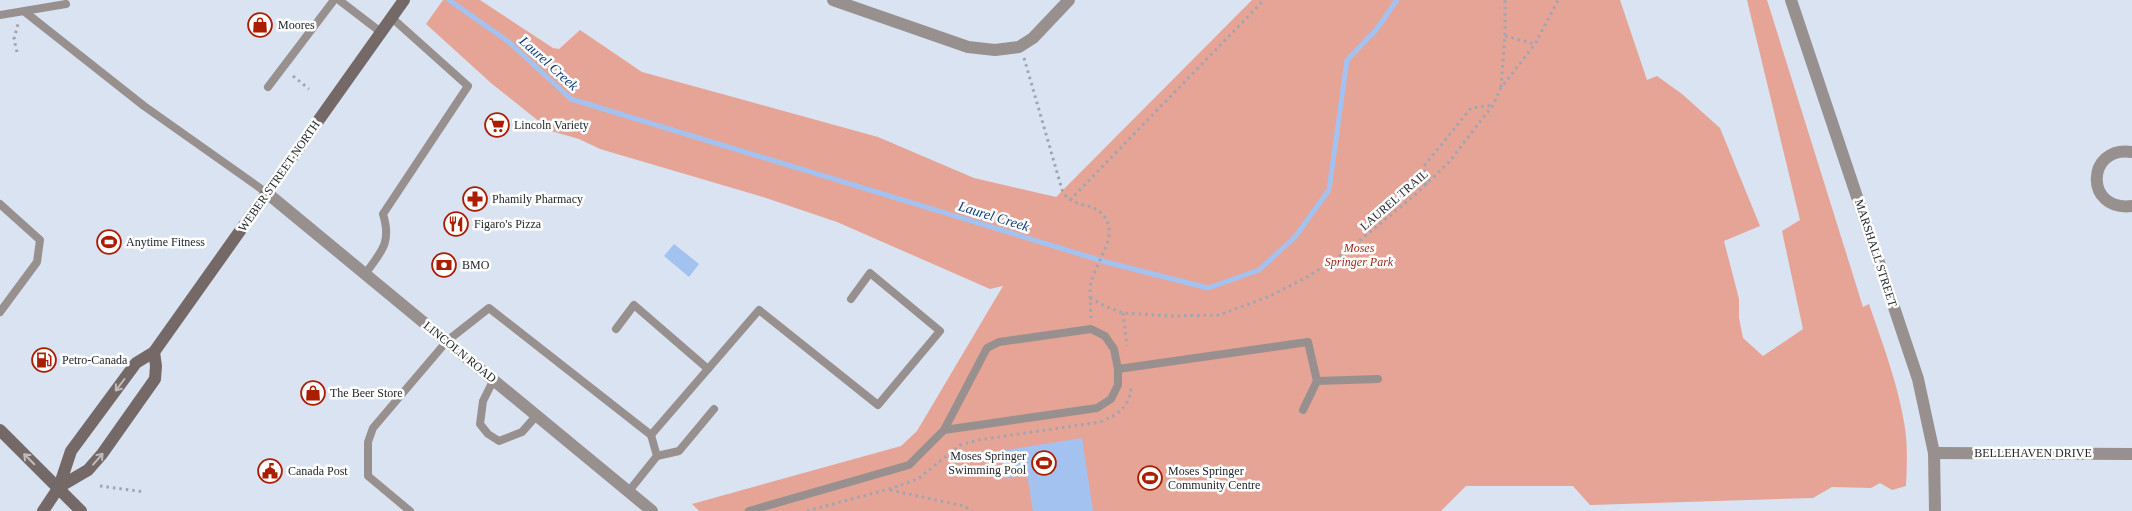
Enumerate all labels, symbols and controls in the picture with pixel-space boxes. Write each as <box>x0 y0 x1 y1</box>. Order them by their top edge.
shop icon: Moores <box>247 12 273 38</box>
place label: Moores <box>278 18 315 32</box>
water label: Laurel Creek <box>516 33 581 94</box>
supermarket icon: Lincoln Variety <box>484 112 510 138</box>
street label: WEBER STREET NORTH <box>235 117 323 234</box>
place label: Lincoln Variety <box>514 118 589 132</box>
street label: LAUREL TRAIL <box>1357 167 1431 233</box>
pharmacy icon: Phamily Pharmacy <box>462 186 488 212</box>
place label: Phamily Pharmacy <box>492 192 583 206</box>
street label: MARSHALL STREET <box>1852 197 1900 309</box>
water label: Laurel Creek <box>956 198 1032 235</box>
restaurant icon: Figaro's Pizza <box>443 211 469 237</box>
place label: Figaro's Pizza <box>474 217 542 231</box>
sports icon: Anytime Fitness <box>96 229 122 255</box>
place label: Anytime Fitness <box>126 235 205 249</box>
park label: Moses Springer Park <box>1325 241 1394 269</box>
bank icon: BMO <box>431 252 457 278</box>
place label: BMO <box>462 258 490 272</box>
street label: LINCOLN ROAD <box>421 318 499 386</box>
fuel station icon: Petro-Canada <box>31 347 57 373</box>
place label: Petro-Canada <box>62 353 128 367</box>
one-way arrow <box>114 378 125 391</box>
shop icon: The Beer Store <box>300 380 326 406</box>
place label: The Beer Store <box>330 386 403 400</box>
street label: BELLEHAVEN DRIVE <box>1974 446 2092 460</box>
place label: Moses Springer Swimming Pool <box>948 449 1027 477</box>
sports icon: Moses Springer Swimming Pool <box>1031 450 1057 476</box>
one-way arrow <box>23 452 35 465</box>
one-way arrow <box>92 452 104 465</box>
public building icon: Canada Post <box>257 458 283 484</box>
place label: Canada Post <box>288 464 348 478</box>
place label: Moses Springer Community Centre <box>1168 464 1260 492</box>
sports icon: Moses Springer Community Centre <box>1137 465 1163 491</box>

